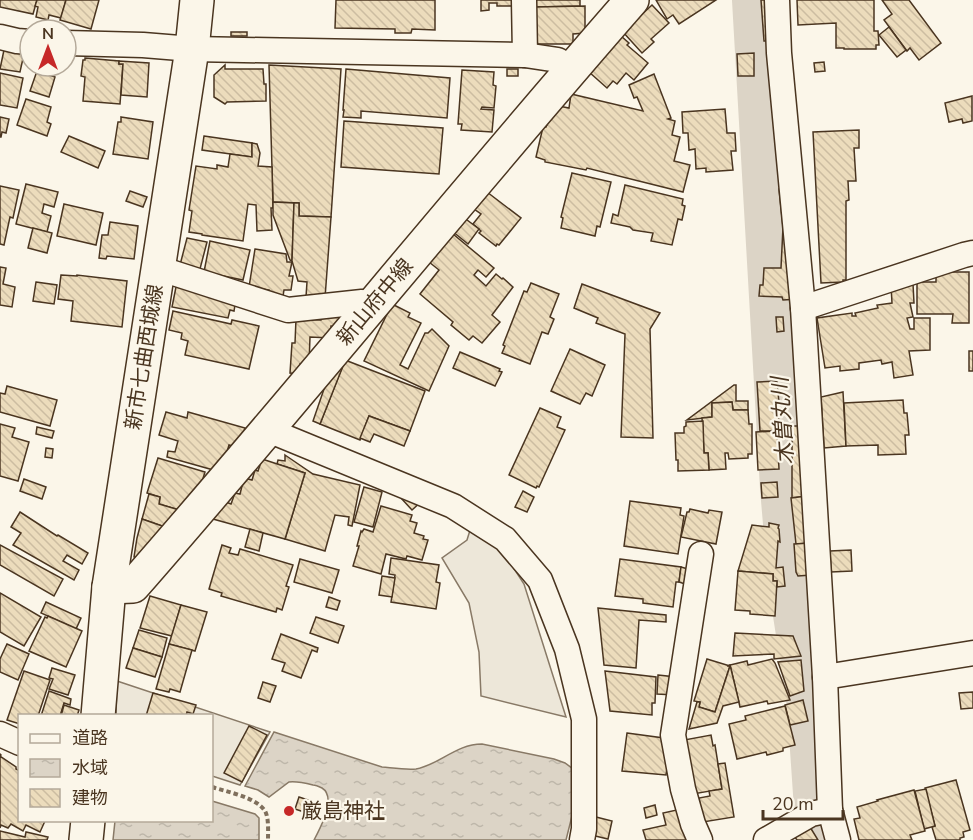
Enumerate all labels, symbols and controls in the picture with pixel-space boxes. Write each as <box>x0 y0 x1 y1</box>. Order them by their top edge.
north arrow <box>18 18 78 78</box>
text: N <box>42 23 54 45</box>
street label: 新山府中線 <box>331 253 419 351</box>
street label: 新市七曲西城線 <box>119 282 169 432</box>
water label: 木曽丸川 <box>765 374 801 466</box>
legend <box>18 714 213 822</box>
text: 道路 <box>72 726 108 750</box>
text: 水域 <box>72 756 108 780</box>
scale bar <box>763 783 842 821</box>
text: 建物 <box>72 786 108 810</box>
text: 20 m <box>772 792 814 816</box>
place label: 厳島神社 <box>301 797 385 825</box>
marker: 厳島神社 <box>282 804 296 818</box>

